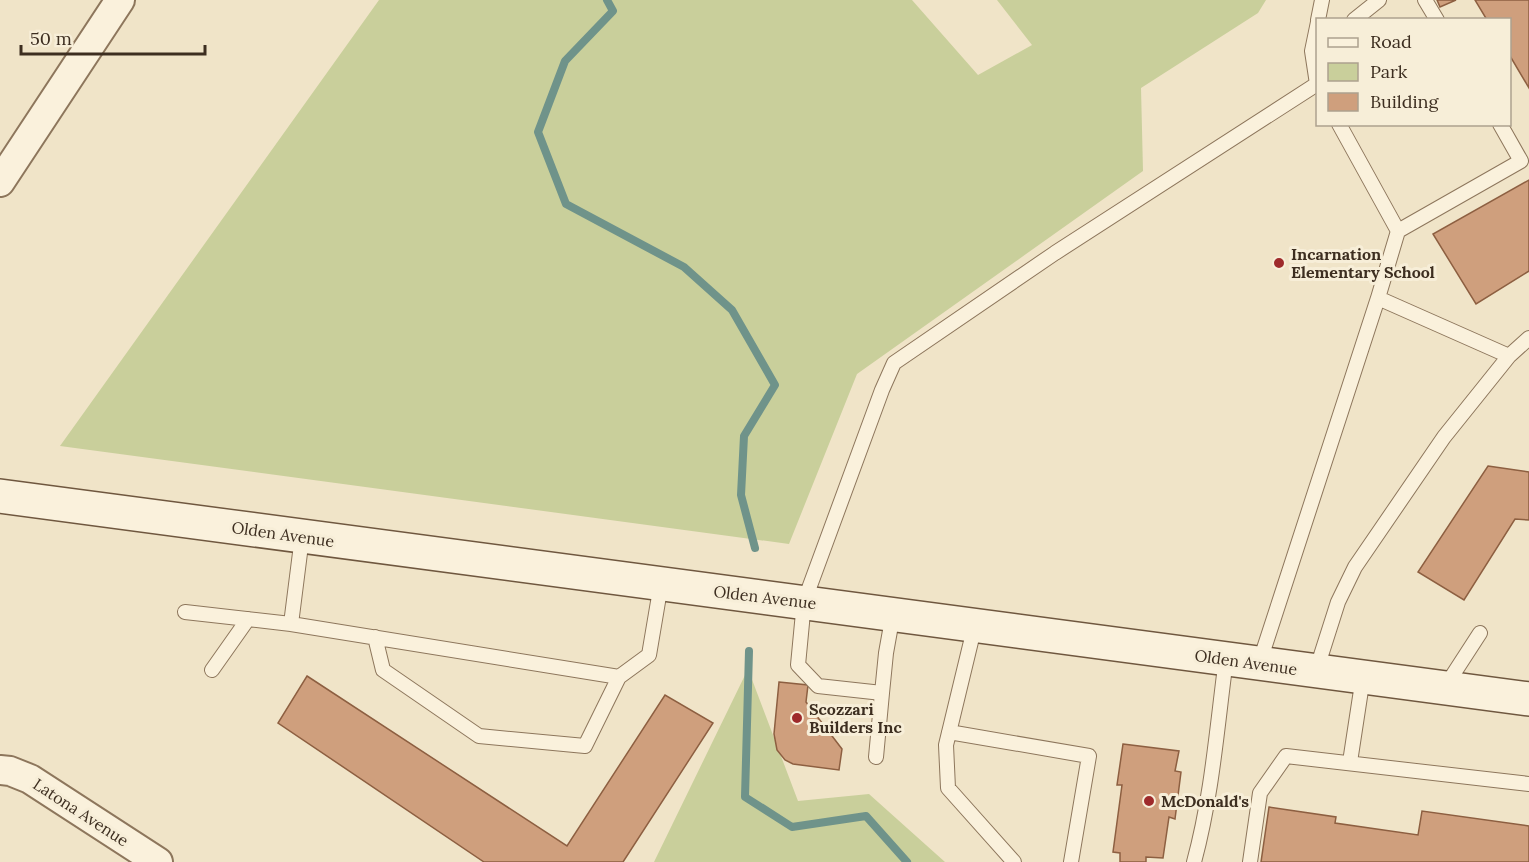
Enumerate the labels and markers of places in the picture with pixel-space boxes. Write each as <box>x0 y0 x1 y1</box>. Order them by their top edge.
place label: Incarnation Elementary School <box>1291 244 1435 282</box>
marker: Incarnation Elementary School <box>1272 256 1286 270</box>
place label: Scozzari Builders Inc <box>809 699 903 737</box>
marker: Scozzari Builders Inc <box>790 711 804 725</box>
place label: McDonald's <box>1161 791 1249 811</box>
marker: McDonald's <box>1142 794 1156 808</box>

